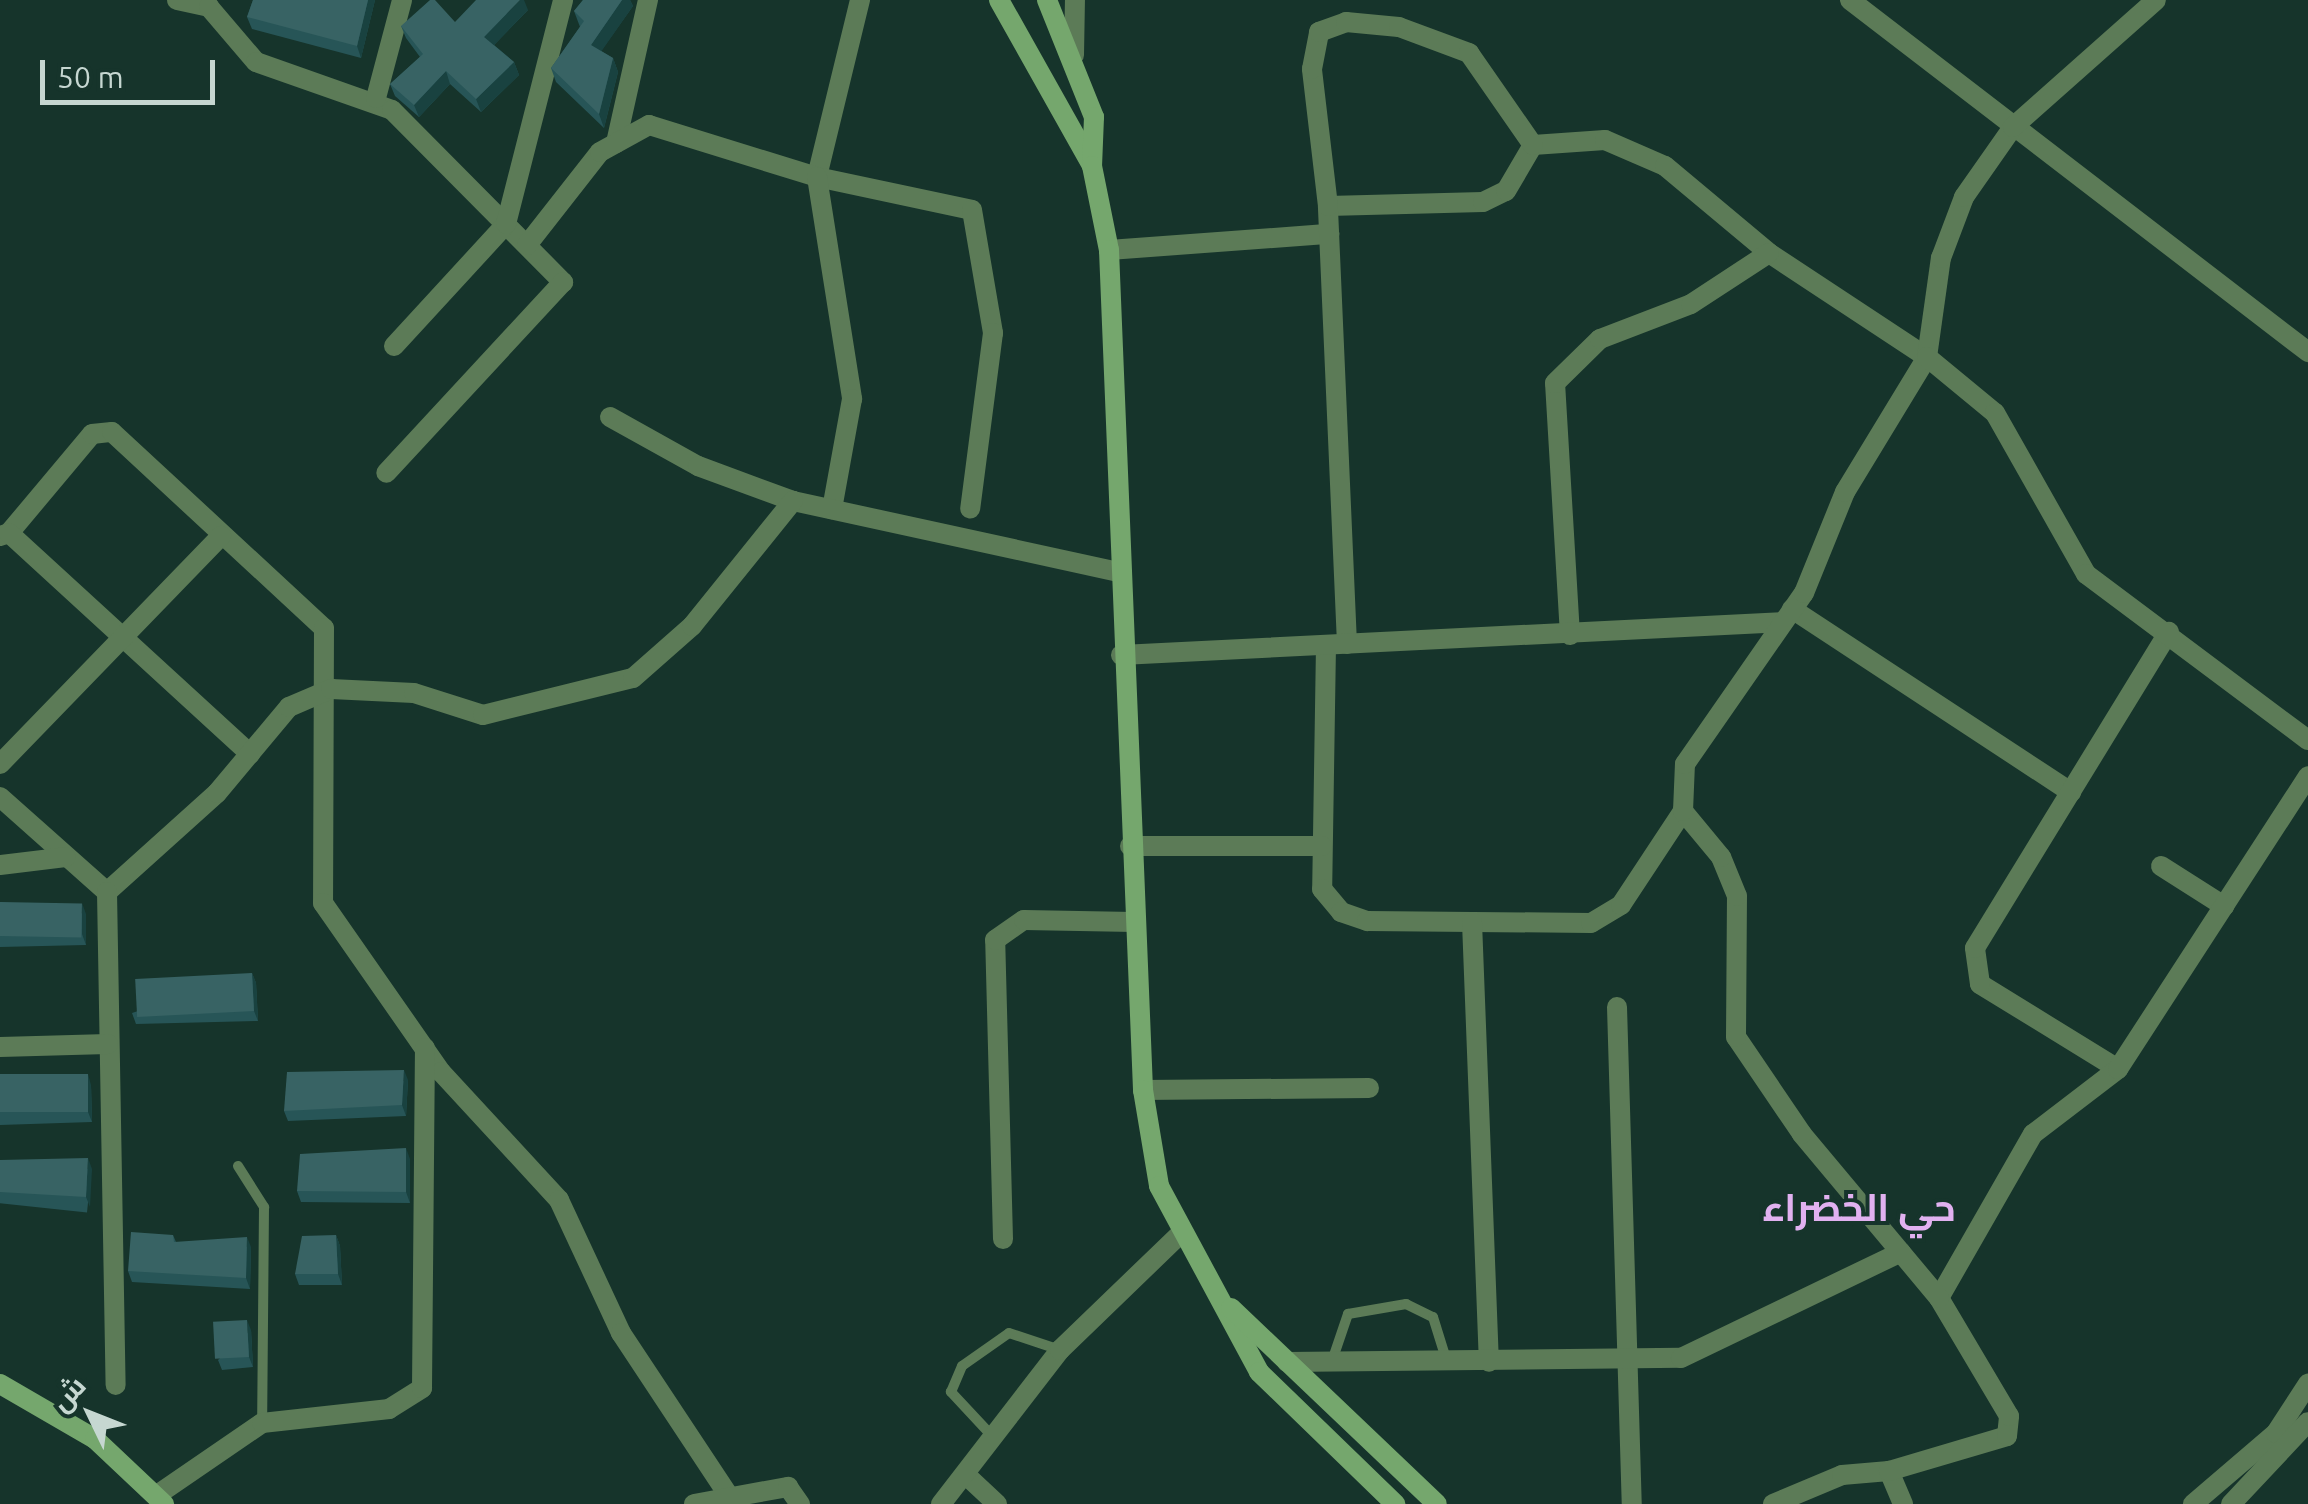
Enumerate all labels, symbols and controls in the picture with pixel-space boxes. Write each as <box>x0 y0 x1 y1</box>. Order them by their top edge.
scale bar <box>45 40 220 102</box>
text: 50 m <box>57 60 124 94</box>
district label: حي الخضراء <box>1762 1185 1956 1231</box>
north arrow <box>40 1364 140 1464</box>
text: ش <box>44 1369 91 1417</box>

